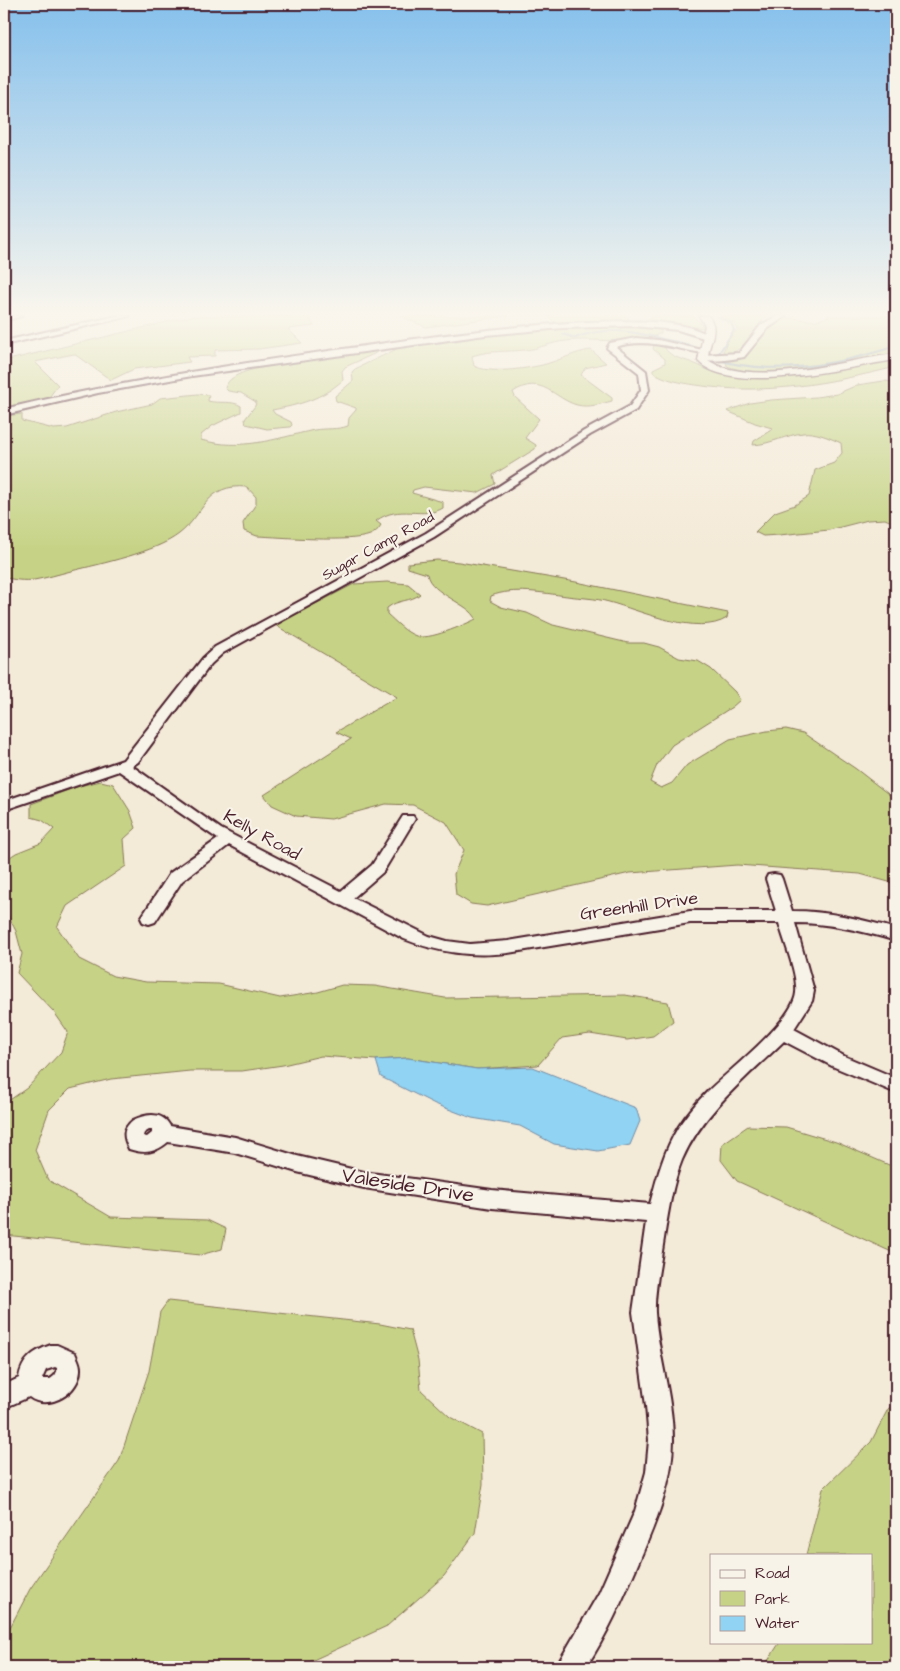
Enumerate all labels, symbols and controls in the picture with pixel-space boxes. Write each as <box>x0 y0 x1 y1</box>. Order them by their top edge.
street label: Sugar Camp Road <box>318 506 439 587</box>
street label: Kelly Road <box>218 804 305 867</box>
street label: Greenhill Drive <box>578 885 700 927</box>
street label: Valeside Drive <box>340 1160 476 1210</box>
legend <box>710 1554 872 1644</box>
text: Road <box>755 1563 790 1584</box>
text: Park <box>755 1589 790 1610</box>
text: Water <box>755 1613 799 1634</box>

